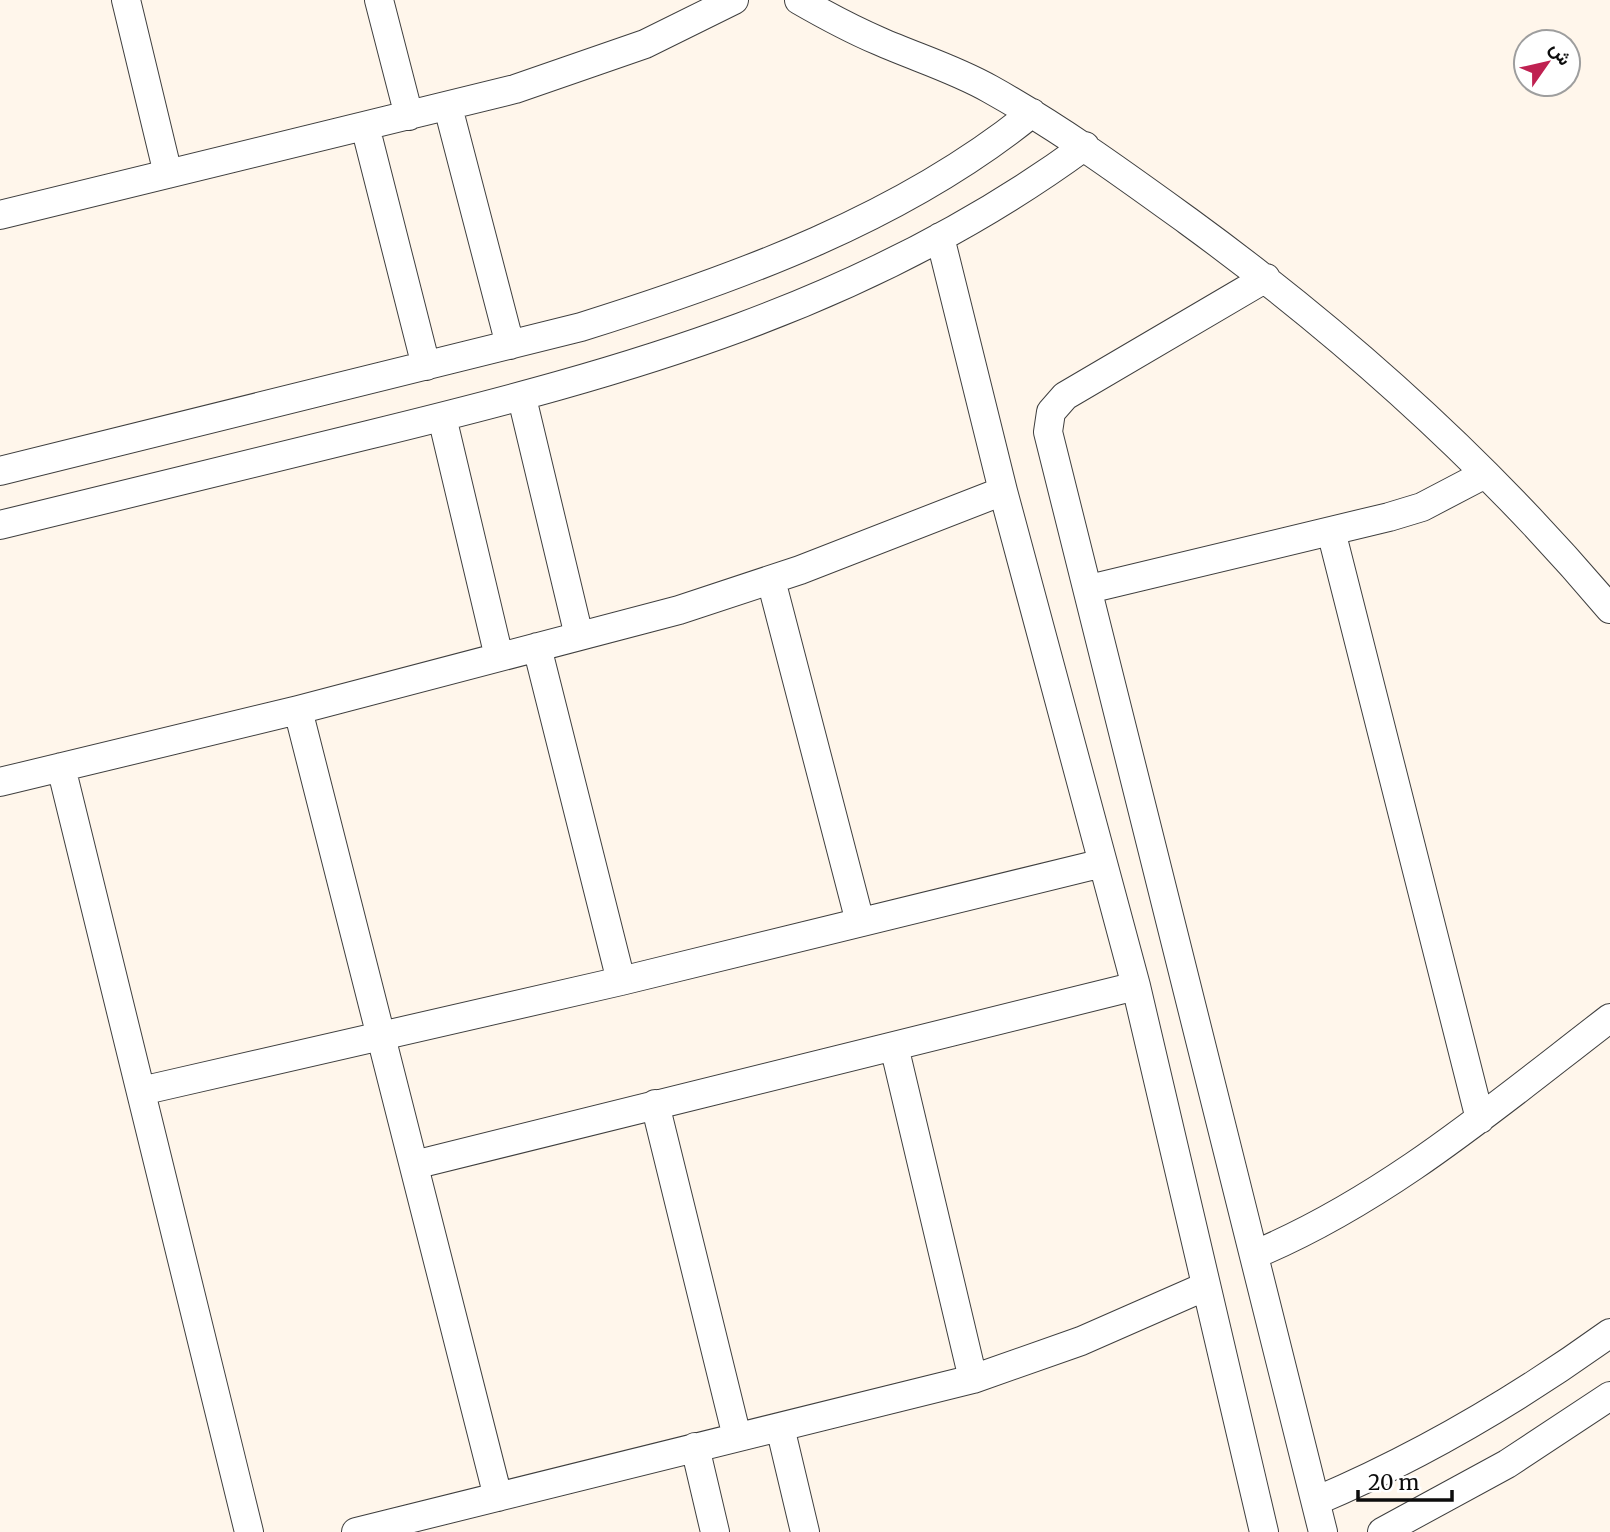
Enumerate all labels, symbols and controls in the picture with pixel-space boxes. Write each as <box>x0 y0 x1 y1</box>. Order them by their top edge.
north arrow <box>1512 28 1582 98</box>
text: ش <box>1545 37 1578 70</box>
scale bar <box>1358 1458 1452 1502</box>
text: 20 m <box>1368 1469 1420 1496</box>

